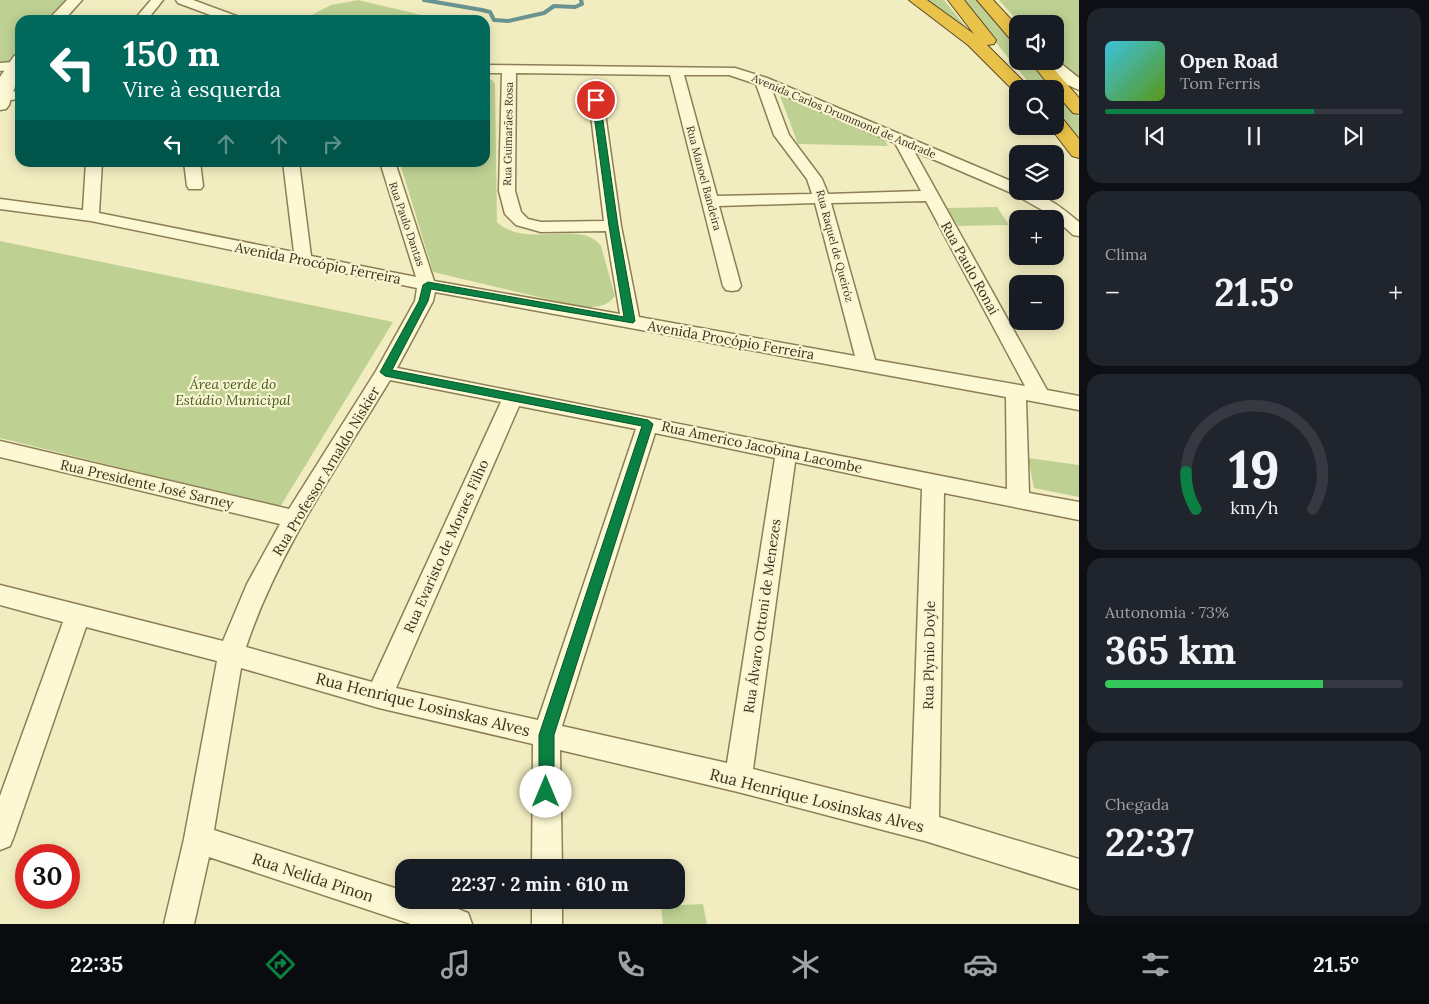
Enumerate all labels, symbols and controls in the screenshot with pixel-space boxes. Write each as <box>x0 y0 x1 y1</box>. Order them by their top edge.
map controls <box>1009 15 1064 330</box>
button: sound <box>1009 15 1064 70</box>
text: 150 m <box>123 31 220 76</box>
icon: left <box>40 35 105 100</box>
text: Open Road <box>1180 49 1278 73</box>
street label: Avenida Carlos Drummond de Andrade <box>749 70 938 161</box>
text: Tom Ferris <box>1180 73 1260 93</box>
text: Vire à esquerda <box>123 75 281 103</box>
pin <box>575 79 617 121</box>
button: search <box>1009 80 1064 135</box>
street label: Rua Guimarães Rosa <box>500 82 516 186</box>
icon: arrive <box>582 86 610 114</box>
icon: previous <box>1141 122 1169 150</box>
icon: pause <box>1240 122 1268 150</box>
icon: next <box>1339 122 1367 150</box>
street label: Rua Manoel Bandeira <box>683 124 725 232</box>
icon: left <box>159 130 187 158</box>
icon: ahead <box>212 130 240 158</box>
icon: ahead <box>265 130 293 158</box>
icon: right <box>318 130 346 158</box>
button: layers <box>1009 145 1064 200</box>
street label: Rua Paulo Dantas <box>386 180 428 268</box>
street label: Rua Raquel de Queiróz <box>813 188 857 304</box>
button: + <box>1009 210 1064 265</box>
street label: Rua Paulo Ronai <box>937 218 1003 318</box>
street label: Avenida Procópio Ferreira <box>232 238 403 288</box>
text: Clima <box>1105 244 1148 264</box>
text: 21.5° <box>1214 268 1294 316</box>
button: − <box>1009 275 1064 330</box>
text: − <box>1105 275 1120 311</box>
text: + <box>1388 275 1403 311</box>
street label: Avenida Procópio Ferreira <box>645 316 816 364</box>
park label: Área verde do Estádio Municipal <box>175 375 291 409</box>
street label: Rua Professor Arnaldo Niskier <box>268 383 384 559</box>
street label: Rua Americo Jacobina Lacombe <box>660 417 864 477</box>
text: 19 <box>1228 436 1280 502</box>
street label: Rua Presidente José Sarney <box>59 455 236 513</box>
street label: Rua Evaristo de Moraes Filho <box>400 456 492 636</box>
text: km/h <box>1230 496 1278 519</box>
street label: Rua Álvaro Ottoni de Menezes <box>739 518 785 714</box>
street label: Rua Plynio Doyle <box>919 600 939 710</box>
text: Autonomia · 73% <box>1105 602 1229 622</box>
text: 365 km <box>1105 626 1236 674</box>
street label: Rua Henrique Losinskas Alves <box>314 668 532 740</box>
street label: Rua Henrique Losinskas Alves <box>708 764 926 836</box>
position arrow <box>519 765 571 817</box>
text: Chegada <box>1105 794 1169 814</box>
text: 22:37 <box>1105 818 1194 866</box>
speed limit sign: 30 <box>15 844 80 909</box>
street label: Rua Nelida Pinon <box>250 848 377 906</box>
text: 22:37 · 2 min · 610 m <box>451 872 629 896</box>
icon: directions <box>263 947 298 982</box>
icon: music <box>438 947 473 982</box>
icon: phone <box>613 947 648 982</box>
icon: climate <box>788 947 823 982</box>
icon: car <box>963 947 998 982</box>
icon: filters <box>1138 947 1173 982</box>
text: 22:35 <box>70 950 123 978</box>
text: 21.5° <box>1313 950 1359 978</box>

